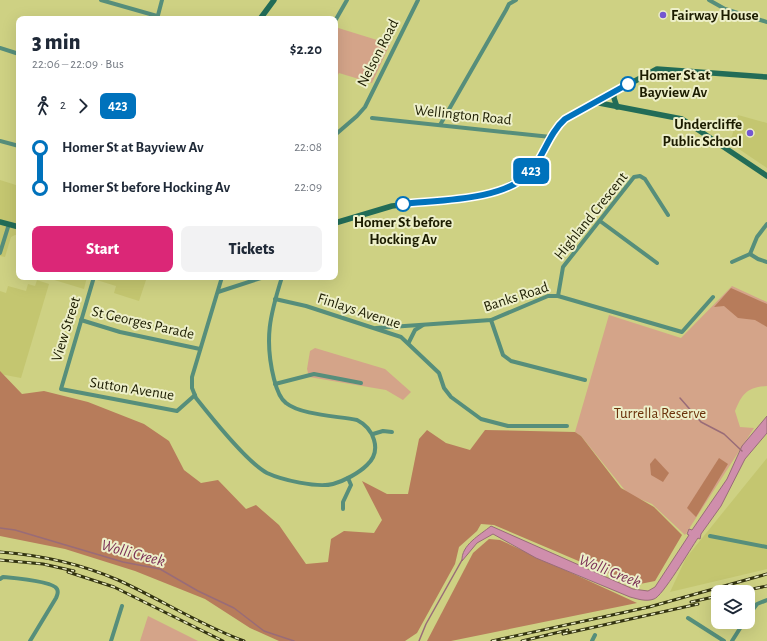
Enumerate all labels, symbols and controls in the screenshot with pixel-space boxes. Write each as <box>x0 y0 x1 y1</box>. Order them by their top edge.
place label: Fairway House <box>671 8 758 23</box>
marker: Fairway House <box>658 10 668 20</box>
street label: Nelson Road <box>355 17 401 89</box>
text: 3 min <box>32 31 80 53</box>
text: $2.20 <box>290 42 322 57</box>
text: 22:06 – 22:09 · Bus <box>32 58 124 71</box>
place label: Homer St at Bayview Av <box>639 68 710 100</box>
marker: Homer St at Bayview Av <box>620 76 636 92</box>
icon: walk <box>32 95 54 117</box>
icon: forward <box>72 95 94 117</box>
text: 2 <box>60 99 66 112</box>
text: 423 <box>108 99 128 113</box>
street label: Wellington Road <box>414 102 513 128</box>
place label: Undercliffe Public School <box>663 117 742 149</box>
marker: Undercliffe Public School <box>745 128 755 138</box>
text: Homer St at Bayview Av <box>62 140 204 155</box>
text: 22:08 <box>294 141 322 154</box>
line badge: 423 <box>508 158 554 184</box>
text: 423 <box>521 164 541 178</box>
street label: Highland Crescent <box>551 169 631 262</box>
text: Homer St before Hocking Av <box>62 180 230 195</box>
text: 22:09 <box>294 181 322 194</box>
marker: Homer St before Hocking Av <box>395 196 411 212</box>
place label: Homer St before Hocking Av <box>354 215 452 247</box>
button: Start <box>32 226 173 272</box>
button: Tickets <box>181 226 322 272</box>
street label: Banks Road <box>482 279 551 315</box>
street label: Finlays Avenue <box>316 291 403 332</box>
street label: View Street <box>49 295 83 363</box>
street label: St Georges Parade <box>90 304 196 342</box>
street label: Sutton Avenue <box>89 375 175 403</box>
park label: Turrella Reserve <box>614 406 706 421</box>
water label: Wolli Creek <box>99 537 167 569</box>
water label: Wolli Creek <box>577 551 643 591</box>
map controls <box>711 585 755 629</box>
button: layers <box>711 585 755 629</box>

